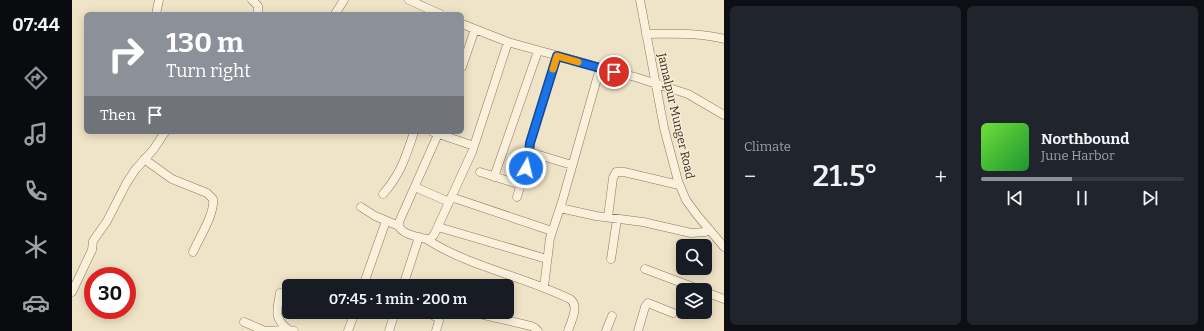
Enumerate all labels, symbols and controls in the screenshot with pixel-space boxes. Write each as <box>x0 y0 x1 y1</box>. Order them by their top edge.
text: 07:44 <box>12 14 60 36</box>
text: 130 m <box>166 26 244 59</box>
icon: right <box>100 28 152 80</box>
street label: Jamalpur Munger Road <box>654 51 697 180</box>
pin <box>597 55 631 89</box>
text: Turn right <box>166 60 251 82</box>
icon: arrive <box>603 61 625 83</box>
icon: directions <box>22 64 50 92</box>
icon: arrive <box>144 104 166 126</box>
text: Then <box>100 106 136 124</box>
icon: music <box>22 120 50 148</box>
text: Northbound <box>1041 130 1129 148</box>
text: Climate <box>744 139 791 154</box>
position arrow <box>505 147 547 189</box>
text: June Harbor <box>1041 148 1115 163</box>
text: 21.5° <box>813 158 878 194</box>
text: − <box>744 163 756 190</box>
text: + <box>934 163 947 190</box>
icon: phone <box>22 177 50 205</box>
icon: previous <box>1004 187 1026 209</box>
icon: pause <box>1071 187 1093 209</box>
icon: next <box>1139 187 1161 209</box>
icon: climate <box>22 233 50 261</box>
map controls <box>676 239 712 319</box>
button: search <box>676 239 712 275</box>
speed limit sign: 30 <box>84 267 136 319</box>
button: layers <box>676 283 712 319</box>
icon: car <box>22 289 50 317</box>
text: 07:45 · 1 min · 200 m <box>329 290 467 308</box>

